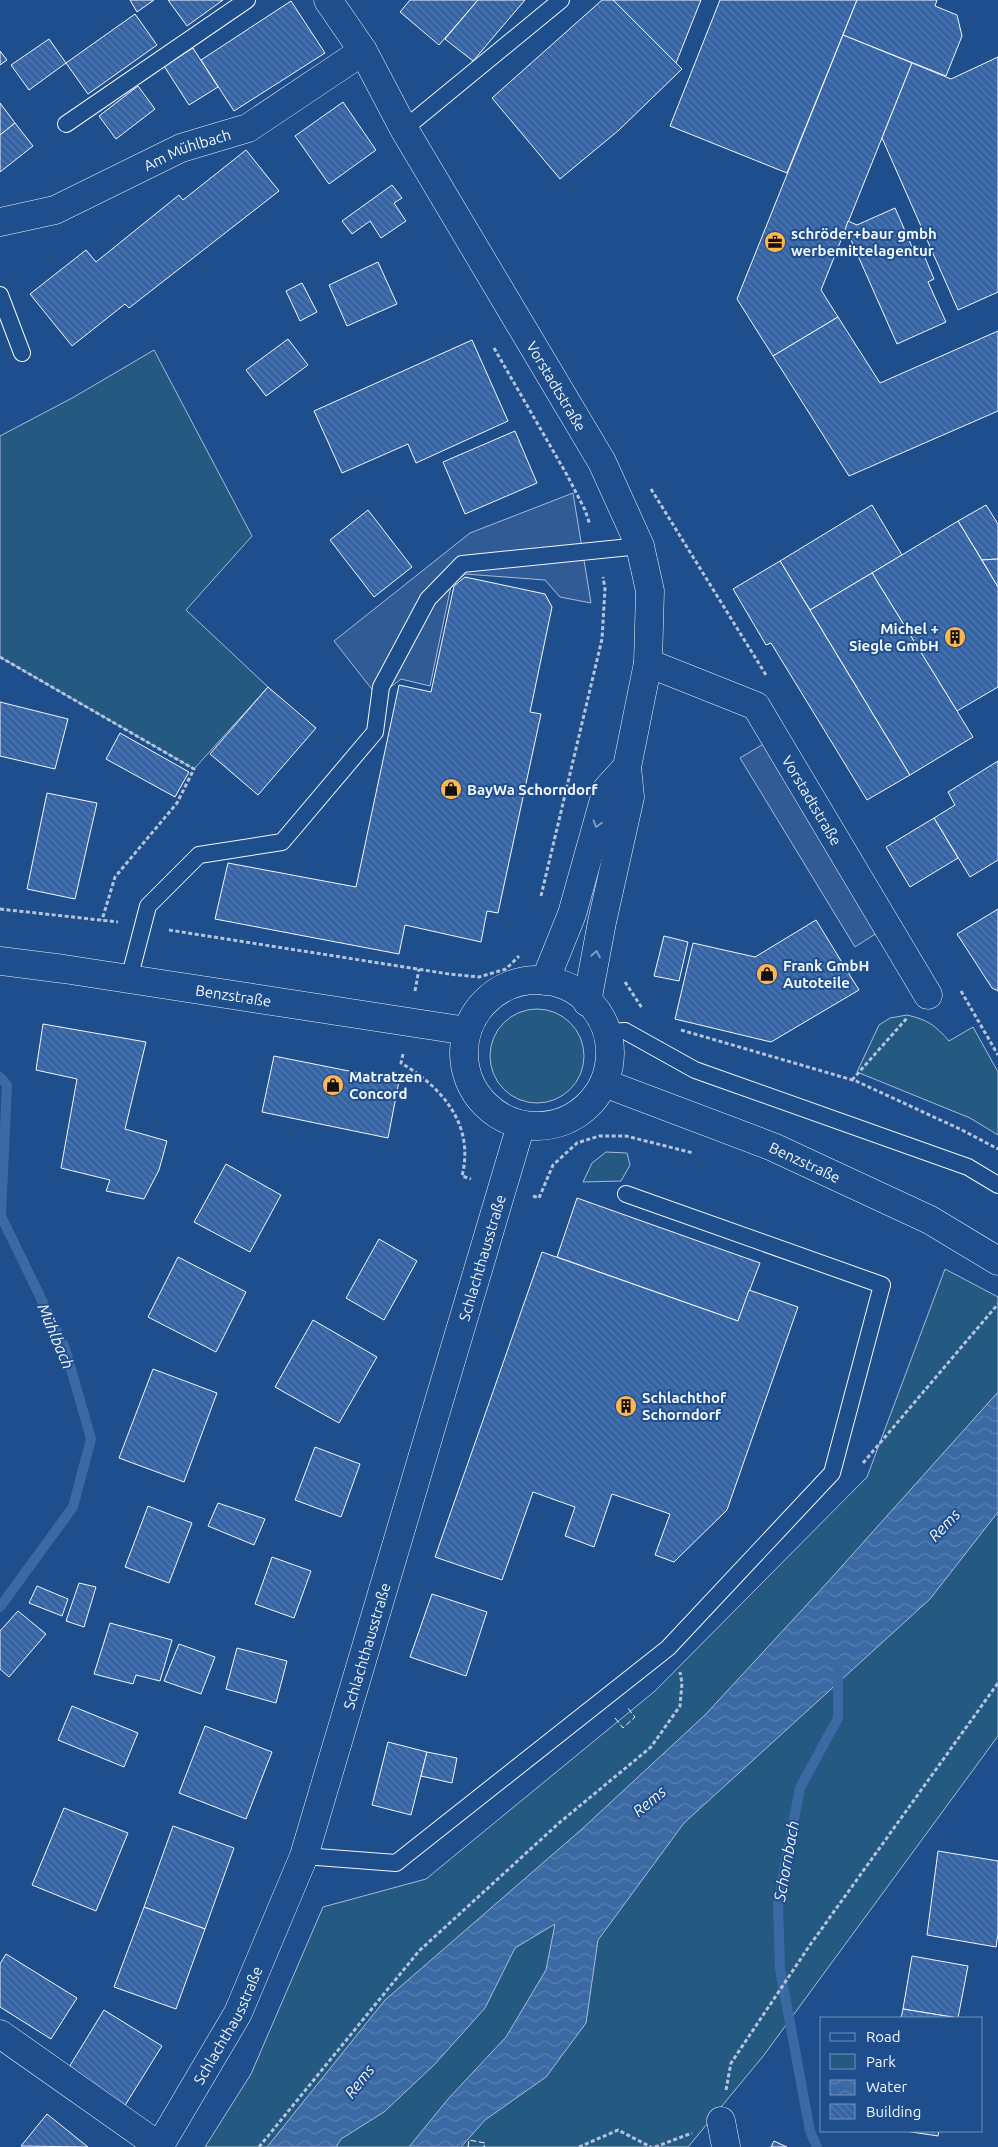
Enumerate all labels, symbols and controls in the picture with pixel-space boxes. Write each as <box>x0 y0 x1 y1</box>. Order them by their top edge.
street label: Am Mühlbach <box>141 125 233 174</box>
place label: schröder+baur gmbh werbemittelagentur <box>791 225 937 259</box>
office icon: schröder+baur gmbh werbemittelagentur <box>763 230 787 254</box>
street label: Vorstadtstraße <box>524 338 590 434</box>
place label: Michel + Siegle GmbH <box>849 620 939 654</box>
building icon: Michel + Siegle GmbH <box>943 625 967 649</box>
street label: Vorstadtstraße <box>779 752 845 848</box>
shop icon: BayWa Schorndorf <box>439 777 463 801</box>
place label: BayWa Schorndorf <box>467 781 598 798</box>
one-way arrow <box>592 820 602 828</box>
one-way arrow <box>590 949 600 958</box>
place label: Frank GmbH Autoteile <box>783 957 869 991</box>
shop icon: Frank GmbH Autoteile <box>755 962 779 986</box>
street label: Benzstraße <box>194 981 273 1009</box>
place label: Matratzen Concord <box>349 1068 422 1102</box>
shop icon: Matratzen Concord <box>321 1073 345 1097</box>
street label: Benzstraße <box>767 1138 843 1186</box>
street label: Schlachthausstraße <box>455 1192 508 1323</box>
water label: Mühlbach <box>34 1301 78 1371</box>
place label: Schlachthof Schorndorf <box>642 1389 727 1423</box>
building icon: Schlachthof Schorndorf <box>614 1394 638 1418</box>
water label: Rems <box>925 1505 964 1545</box>
street label: Schlachthausstraße <box>340 1581 393 1711</box>
water label: Rems <box>629 1782 669 1820</box>
water label: Schornbach <box>770 1819 802 1904</box>
street label: Schlachthausstraße <box>189 1964 265 2087</box>
legend <box>820 2017 983 2132</box>
text: Road <box>866 2028 901 2045</box>
text: Park <box>866 2053 896 2070</box>
water label: Rems <box>340 2060 378 2101</box>
text: Water <box>866 2078 907 2095</box>
text: Building <box>866 2103 921 2120</box>

